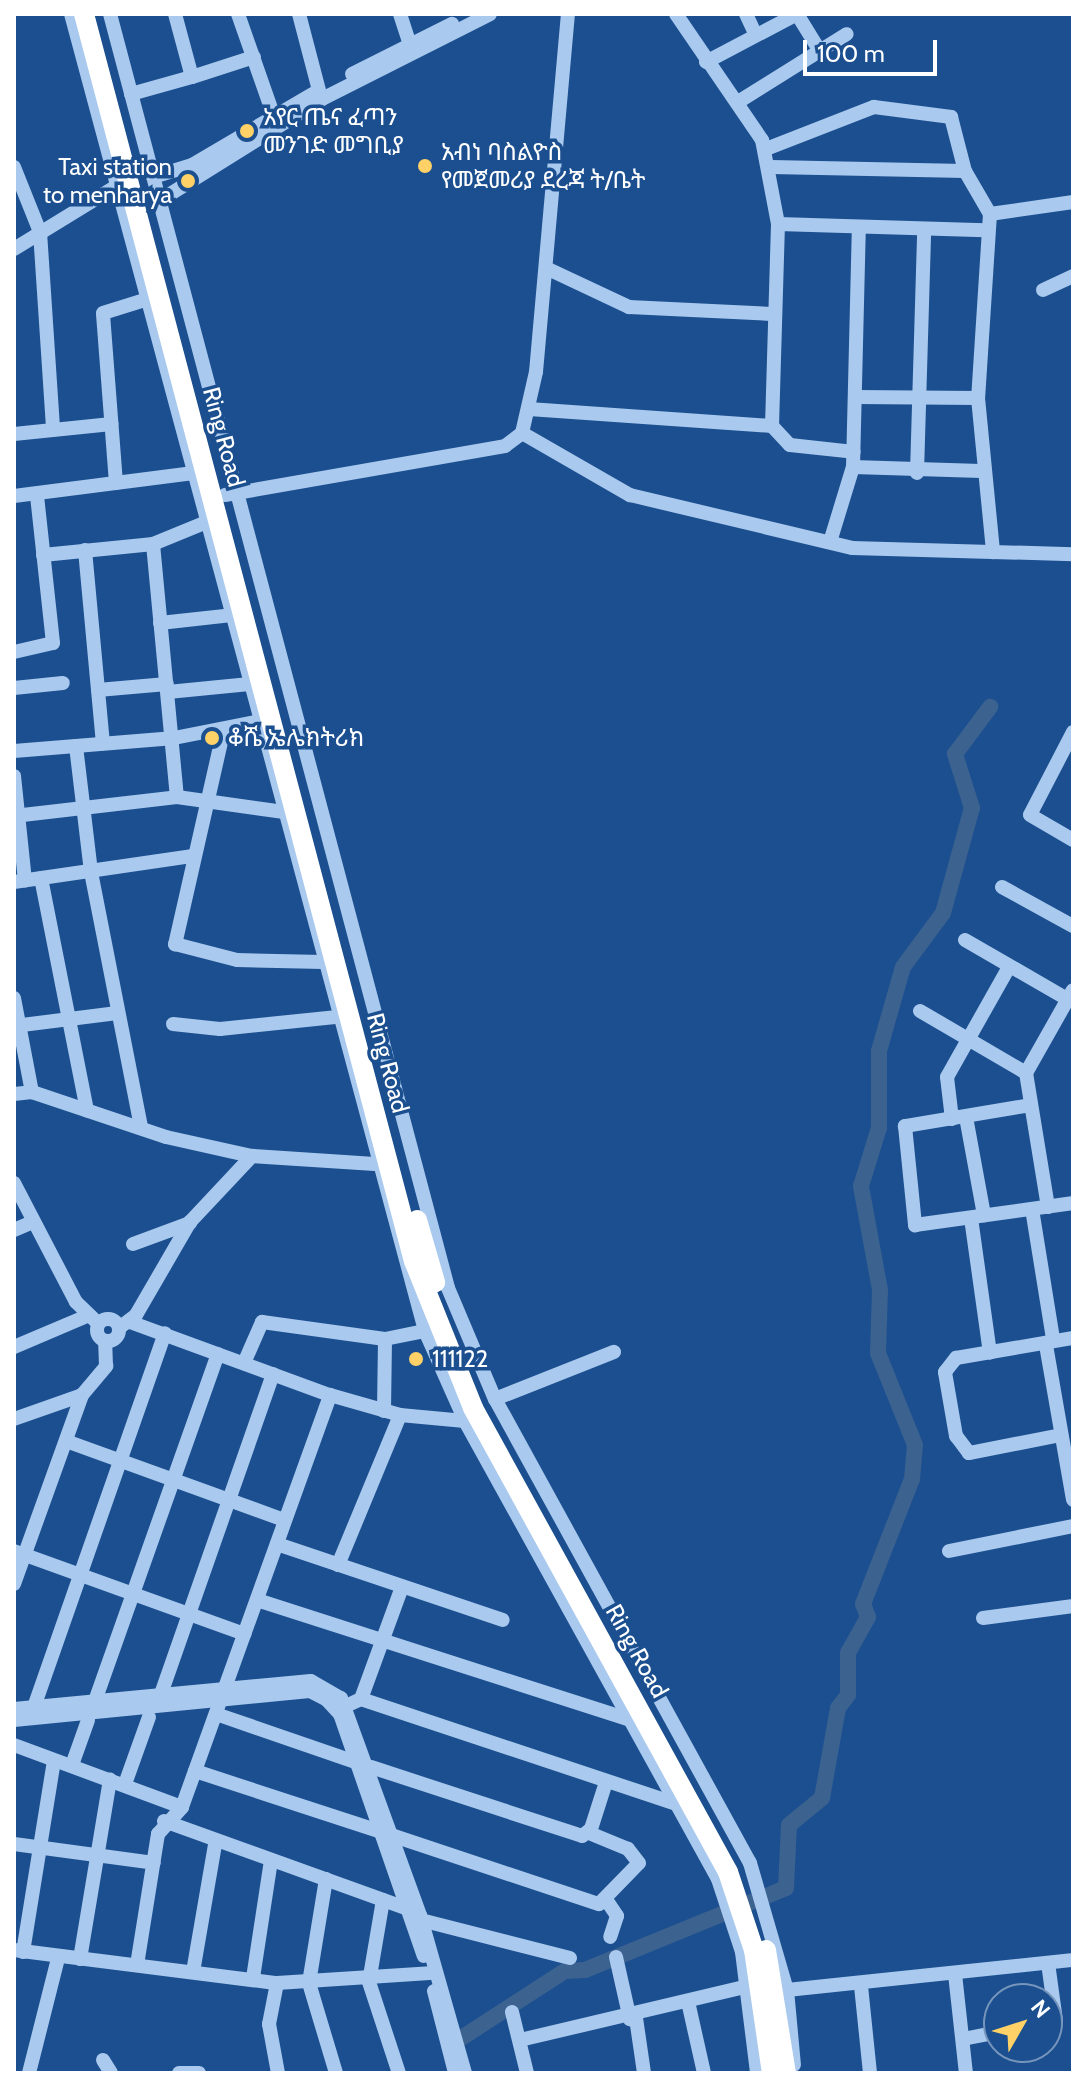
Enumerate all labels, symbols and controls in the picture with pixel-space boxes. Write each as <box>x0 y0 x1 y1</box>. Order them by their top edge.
scale bar <box>807 24 941 74</box>
text: 100 m <box>817 39 885 68</box>
place label: አየር ጤና ፈጣን መንገድ መግቢያ <box>263 103 404 159</box>
marker: አየር ጤና ፈጣን መንገድ መግቢያ <box>238 122 256 140</box>
place label: አብነ ባስልዮስ የመጀመሪያ ደረጃ ት/ቤት <box>441 138 645 194</box>
place label: Taxi station to menharya <box>43 153 172 209</box>
marker: አብነ ባስልዮስ የመጀመሪያ ደረጃ ት/ቤት <box>416 157 434 175</box>
marker: Taxi station to menharya <box>179 172 197 190</box>
street label: Ring Road <box>197 384 251 490</box>
place label: ቆሼ ኤሌክትሪክ <box>228 724 364 752</box>
marker: ቆሼ ኤሌክትሪክ <box>203 729 221 747</box>
street label: Ring Road <box>361 1010 415 1116</box>
place label: 111122 <box>432 1345 488 1373</box>
marker: 111122 <box>407 1350 425 1368</box>
street label: Ring Road <box>600 1599 674 1703</box>
north arrow <box>983 1983 1063 2063</box>
text: N <box>1025 1994 1056 2023</box>

